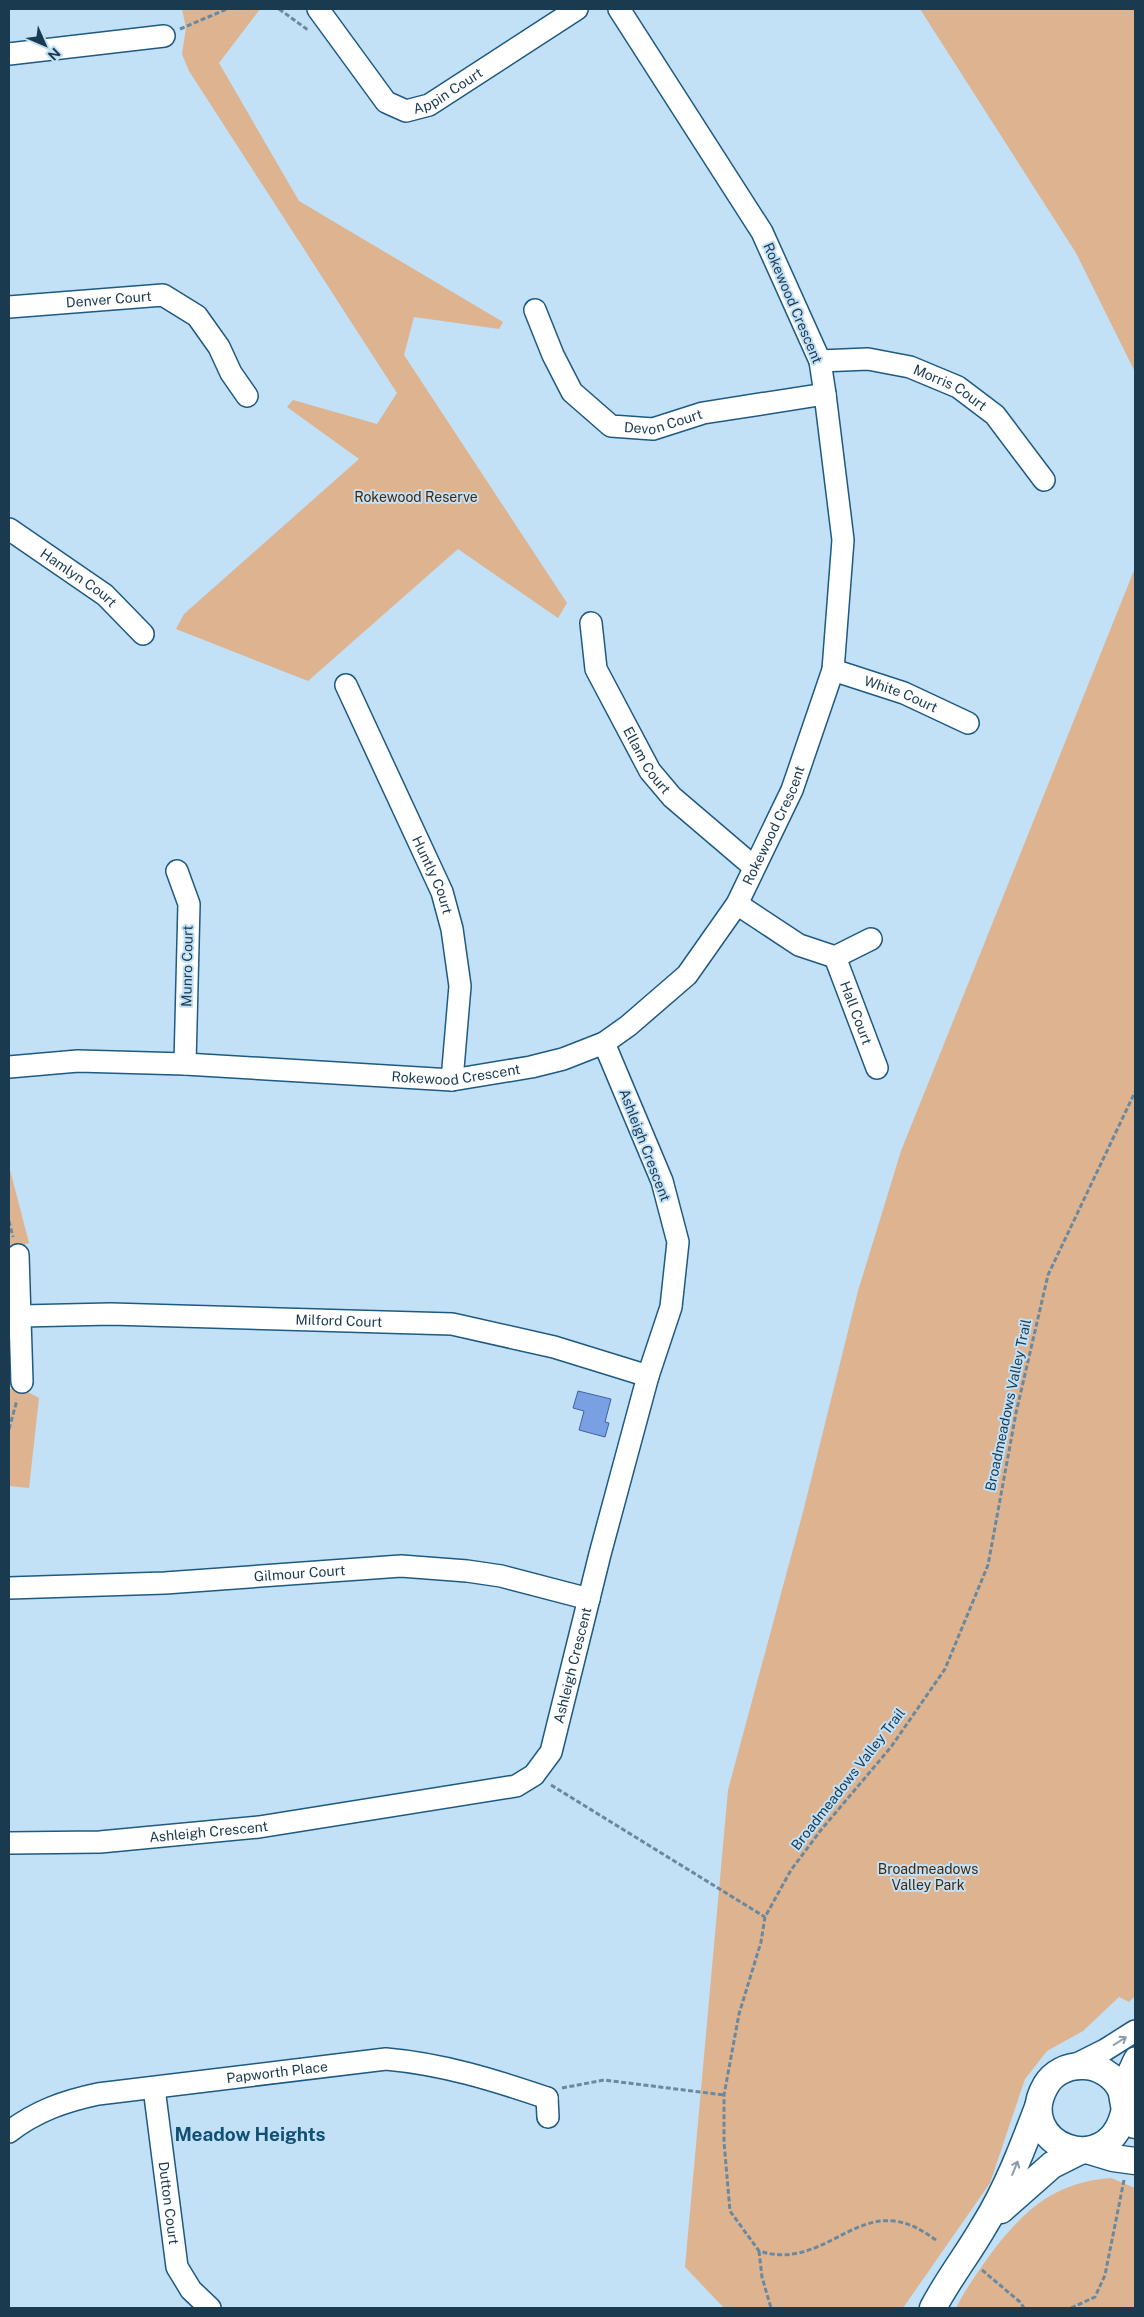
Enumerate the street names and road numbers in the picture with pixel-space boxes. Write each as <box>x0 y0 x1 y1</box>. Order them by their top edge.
street label: Appin Court <box>411 64 486 117</box>
street label: Rokewood Crescent <box>760 240 826 366</box>
street label: Denver Court <box>65 288 152 311</box>
street label: Morris Court <box>911 361 990 414</box>
street label: Devon Court <box>623 406 704 437</box>
street label: Hamlyn Court <box>37 545 120 610</box>
street label: White Court <box>862 673 940 716</box>
street label: Ellam Court <box>620 724 674 797</box>
street label: Rokewood Crescent <box>739 764 808 888</box>
street label: Huntly Court <box>409 833 456 916</box>
street label: Munro Court <box>178 925 196 1007</box>
street label: Hall Court <box>837 979 875 1047</box>
street label: Rokewood Crescent <box>391 1061 521 1088</box>
street label: Ashleigh Crescent <box>616 1087 674 1203</box>
street label: Milford Court <box>295 1311 383 1330</box>
street label: Broadmeadows Valley Trail <box>982 1318 1034 1492</box>
street label: Gilmour Court <box>253 1562 346 1585</box>
street label: Ashleigh Crescent <box>550 1606 595 1725</box>
street label: Broadmeadows Valley Trail <box>788 1705 908 1853</box>
street label: Ashleigh Crescent <box>148 1818 269 1845</box>
street label: Papworth Place <box>225 2058 329 2086</box>
street label: Dutton Court <box>156 2160 182 2246</box>

